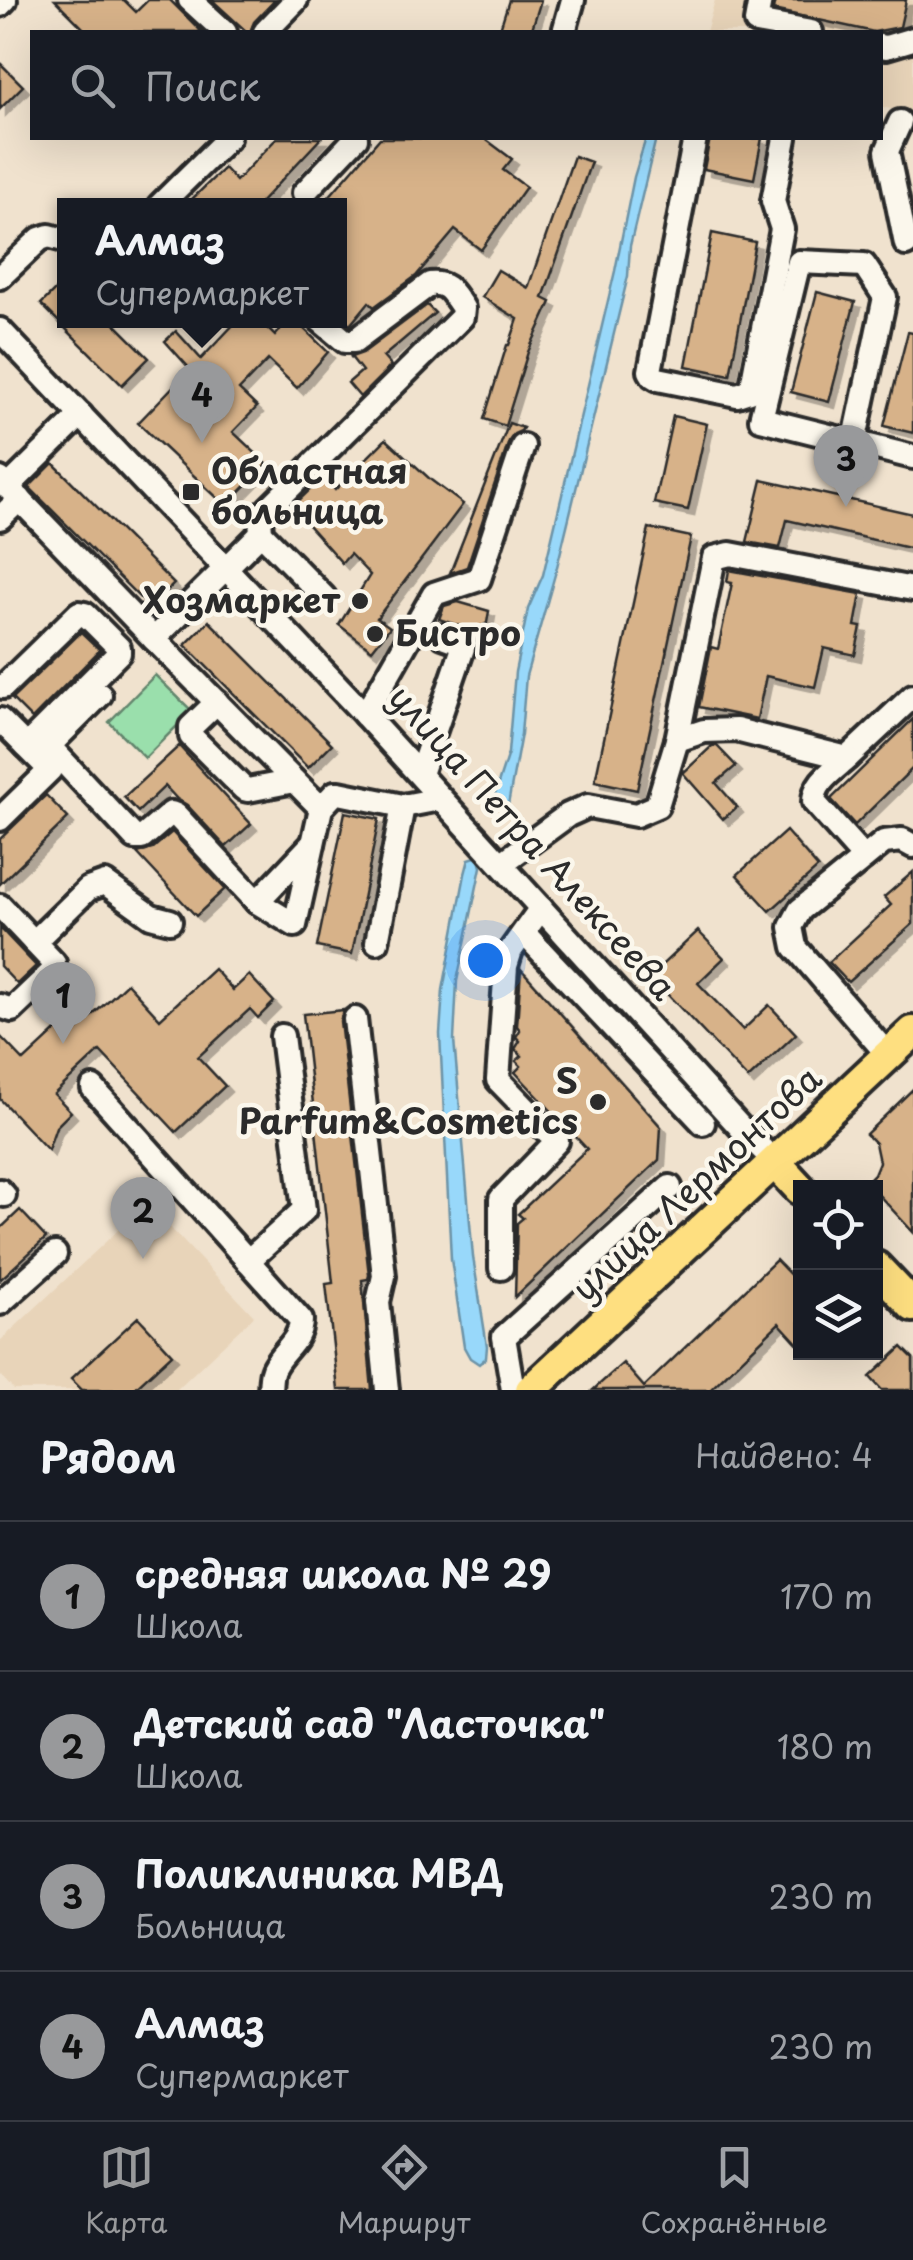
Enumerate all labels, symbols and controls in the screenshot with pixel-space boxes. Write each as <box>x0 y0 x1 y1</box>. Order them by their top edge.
search box <box>30 30 883 140</box>
text: Поиск <box>145 57 260 114</box>
icon: search <box>65 58 120 113</box>
popup <box>57 198 347 328</box>
text: Алмаз <box>95 211 225 268</box>
text: Супермаркет <box>95 268 309 316</box>
pin: 4 <box>170 360 234 443</box>
pin: 3 <box>814 424 878 507</box>
place label: Областная больница <box>211 443 408 536</box>
marker: Областная больница <box>180 481 202 503</box>
place label: Хозмаркет <box>143 572 341 625</box>
marker: Хозмаркет <box>349 590 371 612</box>
place label: Бистро <box>395 605 521 658</box>
marker: Бистро <box>364 623 386 645</box>
street label: улица Петра Алексеева <box>377 672 691 1011</box>
your location <box>460 935 511 986</box>
pin: 1 <box>30 962 96 1044</box>
street label: улица Лермонтова <box>558 1052 832 1312</box>
place label: S Parfum&Cosmetics <box>239 1053 578 1146</box>
marker: S Parfum&Cosmetics <box>587 1091 609 1113</box>
pin: 2 <box>110 1176 176 1259</box>
map controls <box>793 1180 883 1360</box>
button: locate <box>793 1180 883 1270</box>
button: layers <box>793 1270 883 1360</box>
text: Рядом <box>40 1424 177 1487</box>
text: Найдено: 4 <box>695 1431 873 1479</box>
text: средняя школа № 29 <box>135 1544 552 1601</box>
text: 1 <box>65 1572 80 1620</box>
text: 170 m <box>780 1572 873 1620</box>
text: Школа <box>135 1601 242 1649</box>
text: Детский сад "Ласточка" <box>135 1694 605 1751</box>
text: 2 <box>61 1722 84 1770</box>
text: 180 m <box>777 1722 873 1770</box>
text: Школа <box>135 1751 242 1799</box>
text: Поликлиника МВД <box>135 1844 503 1901</box>
text: 3 <box>62 1872 83 1920</box>
text: 230 m <box>768 1872 873 1920</box>
text: Больница <box>135 1901 285 1949</box>
text: Алмаз <box>135 1994 265 2051</box>
text: 4 <box>62 2022 83 2070</box>
text: 230 m <box>768 2022 873 2070</box>
text: Супермаркет <box>135 2051 349 2099</box>
tab: Карта <box>85 2140 167 2243</box>
tab: Маршрут <box>338 2140 470 2243</box>
tab: Сохранённые <box>641 2140 828 2243</box>

